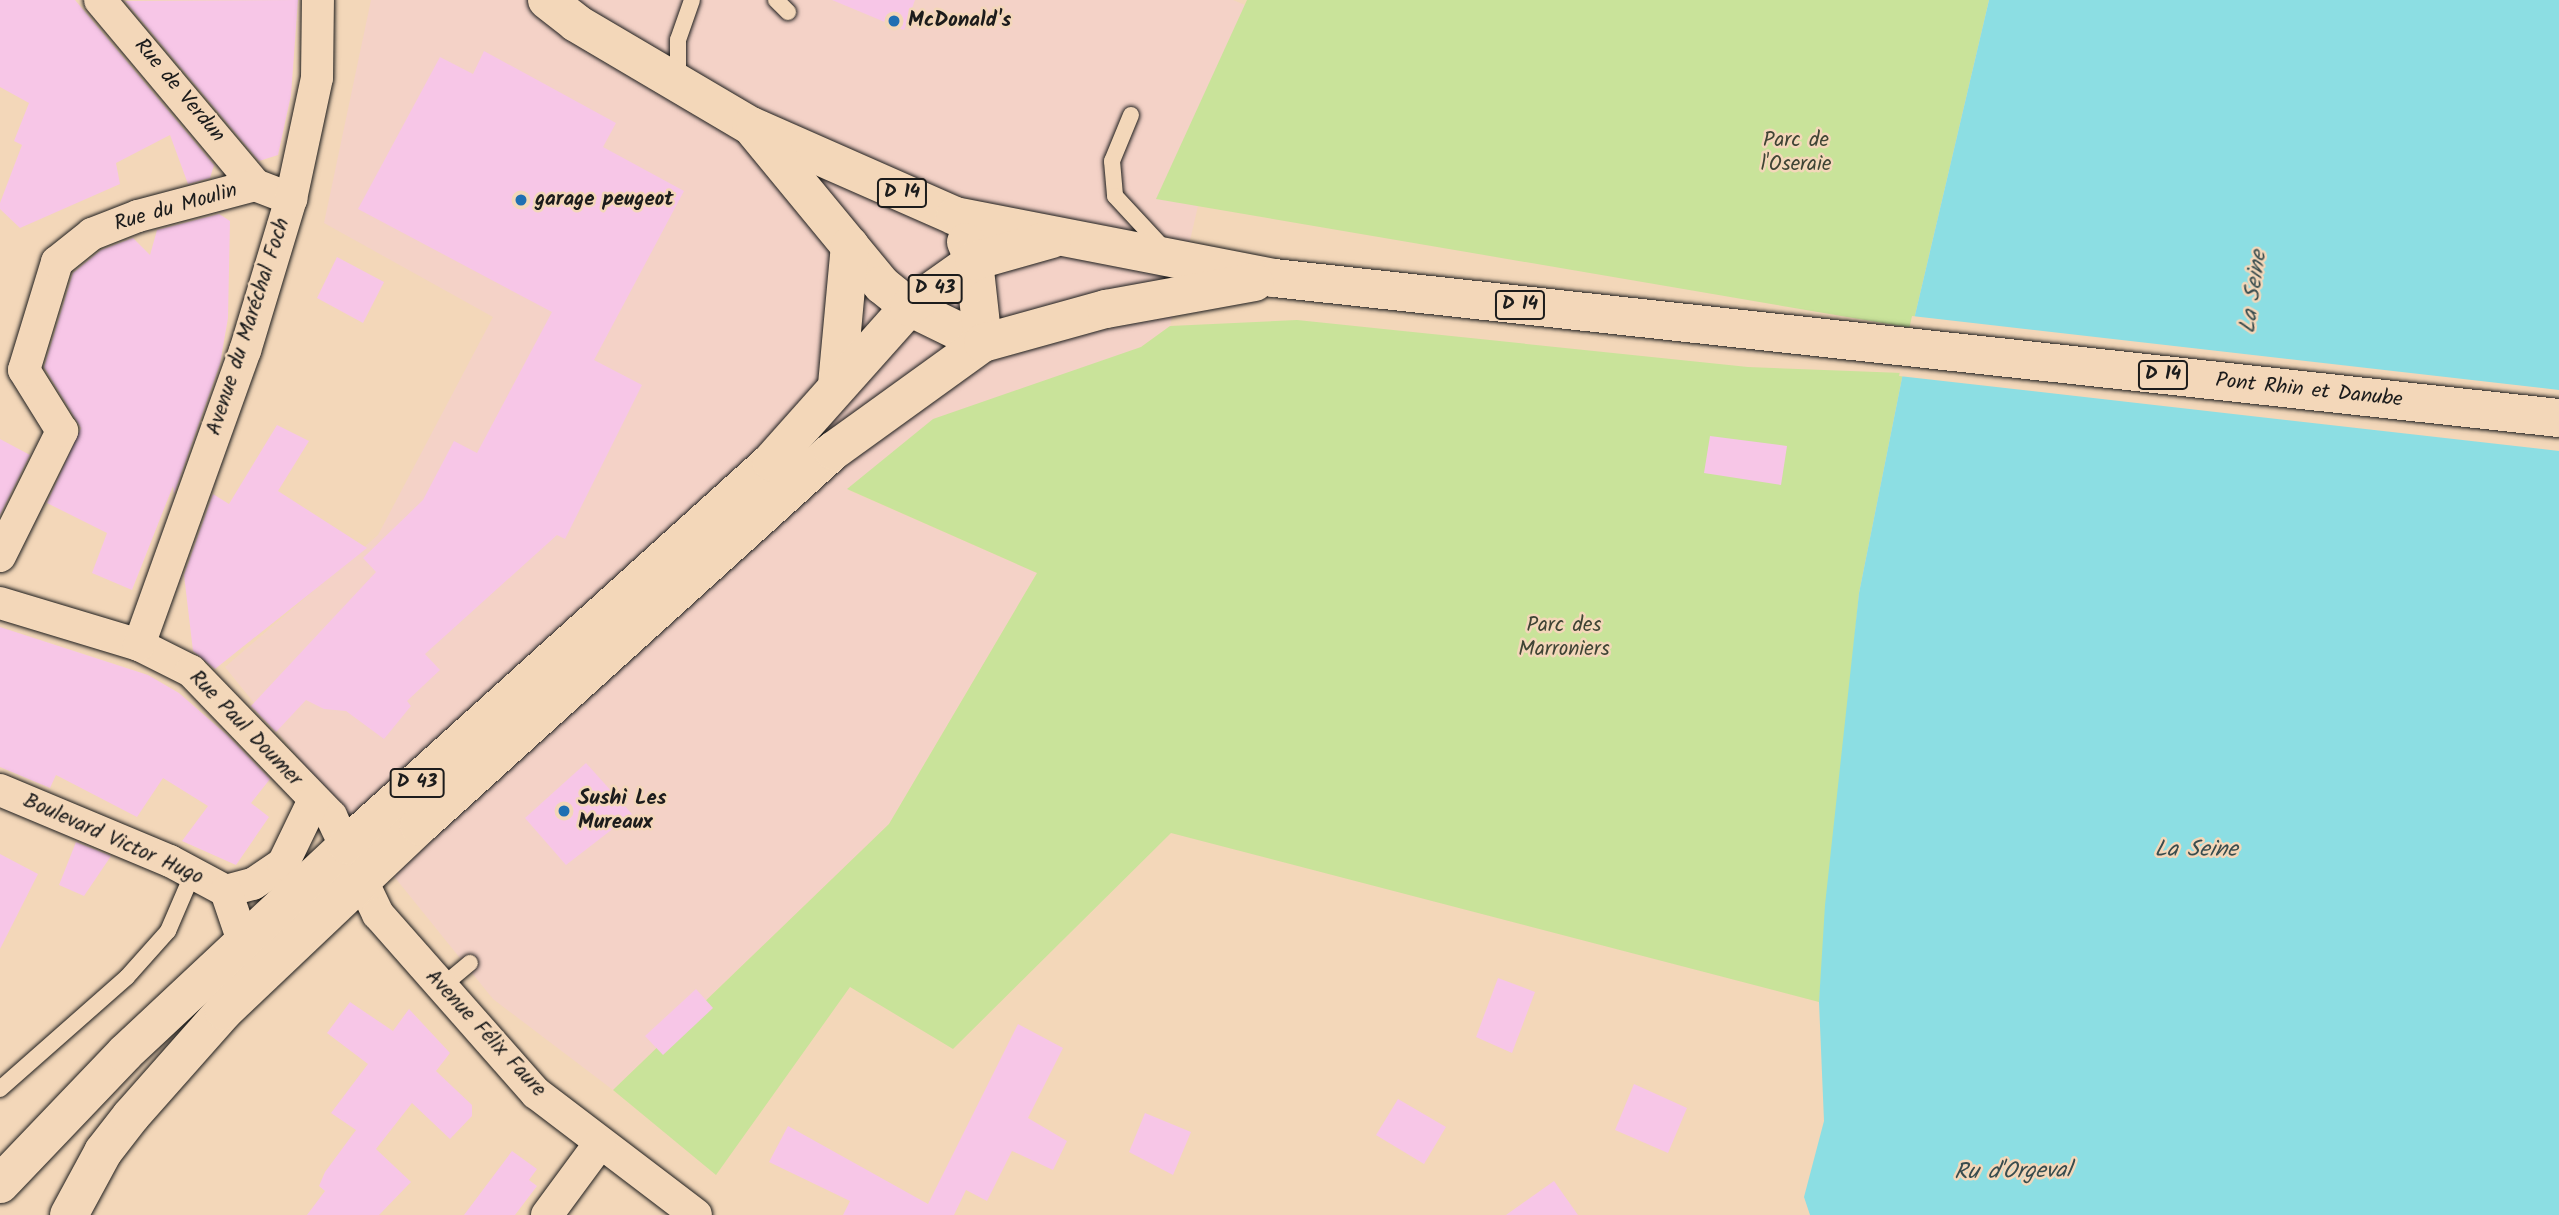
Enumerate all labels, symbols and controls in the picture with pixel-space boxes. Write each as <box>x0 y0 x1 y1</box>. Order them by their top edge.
place label: McDonald's <box>908 8 1011 34</box>
marker: McDonald's <box>886 13 902 29</box>
street label: Rue de Verdun <box>128 34 230 148</box>
park label: Parc de l'Oseraie <box>1761 128 1831 178</box>
street label: Rue du Moulin <box>112 178 240 238</box>
road number: D 14 <box>876 178 928 209</box>
place label: garage peugeot <box>535 187 674 213</box>
marker: garage peugeot <box>513 192 529 208</box>
street label: Avenue du Maréchal Foch <box>202 215 296 439</box>
water label: La Seine <box>2235 249 2273 335</box>
road number: D 43 <box>907 274 963 304</box>
road number: D 14 <box>1494 290 1546 320</box>
road number: D 14 <box>2137 360 2189 390</box>
street label: Pont Rhin et Danube <box>2214 369 2404 413</box>
park label: Parc des Marroniers <box>1518 613 1610 663</box>
street label: Rue Paul Doumer <box>183 666 307 792</box>
road number: D 43 <box>389 768 445 798</box>
place label: Sushi Les Mureaux <box>578 786 666 836</box>
street label: Boulevard Victor Hugo <box>19 789 207 891</box>
marker: Sushi Les Mureaux <box>556 803 572 819</box>
water label: La Seine <box>2154 836 2238 864</box>
street label: Avenue Félix Faure <box>419 965 551 1103</box>
water label: Ru d'Orgeval <box>1954 1157 2072 1187</box>

